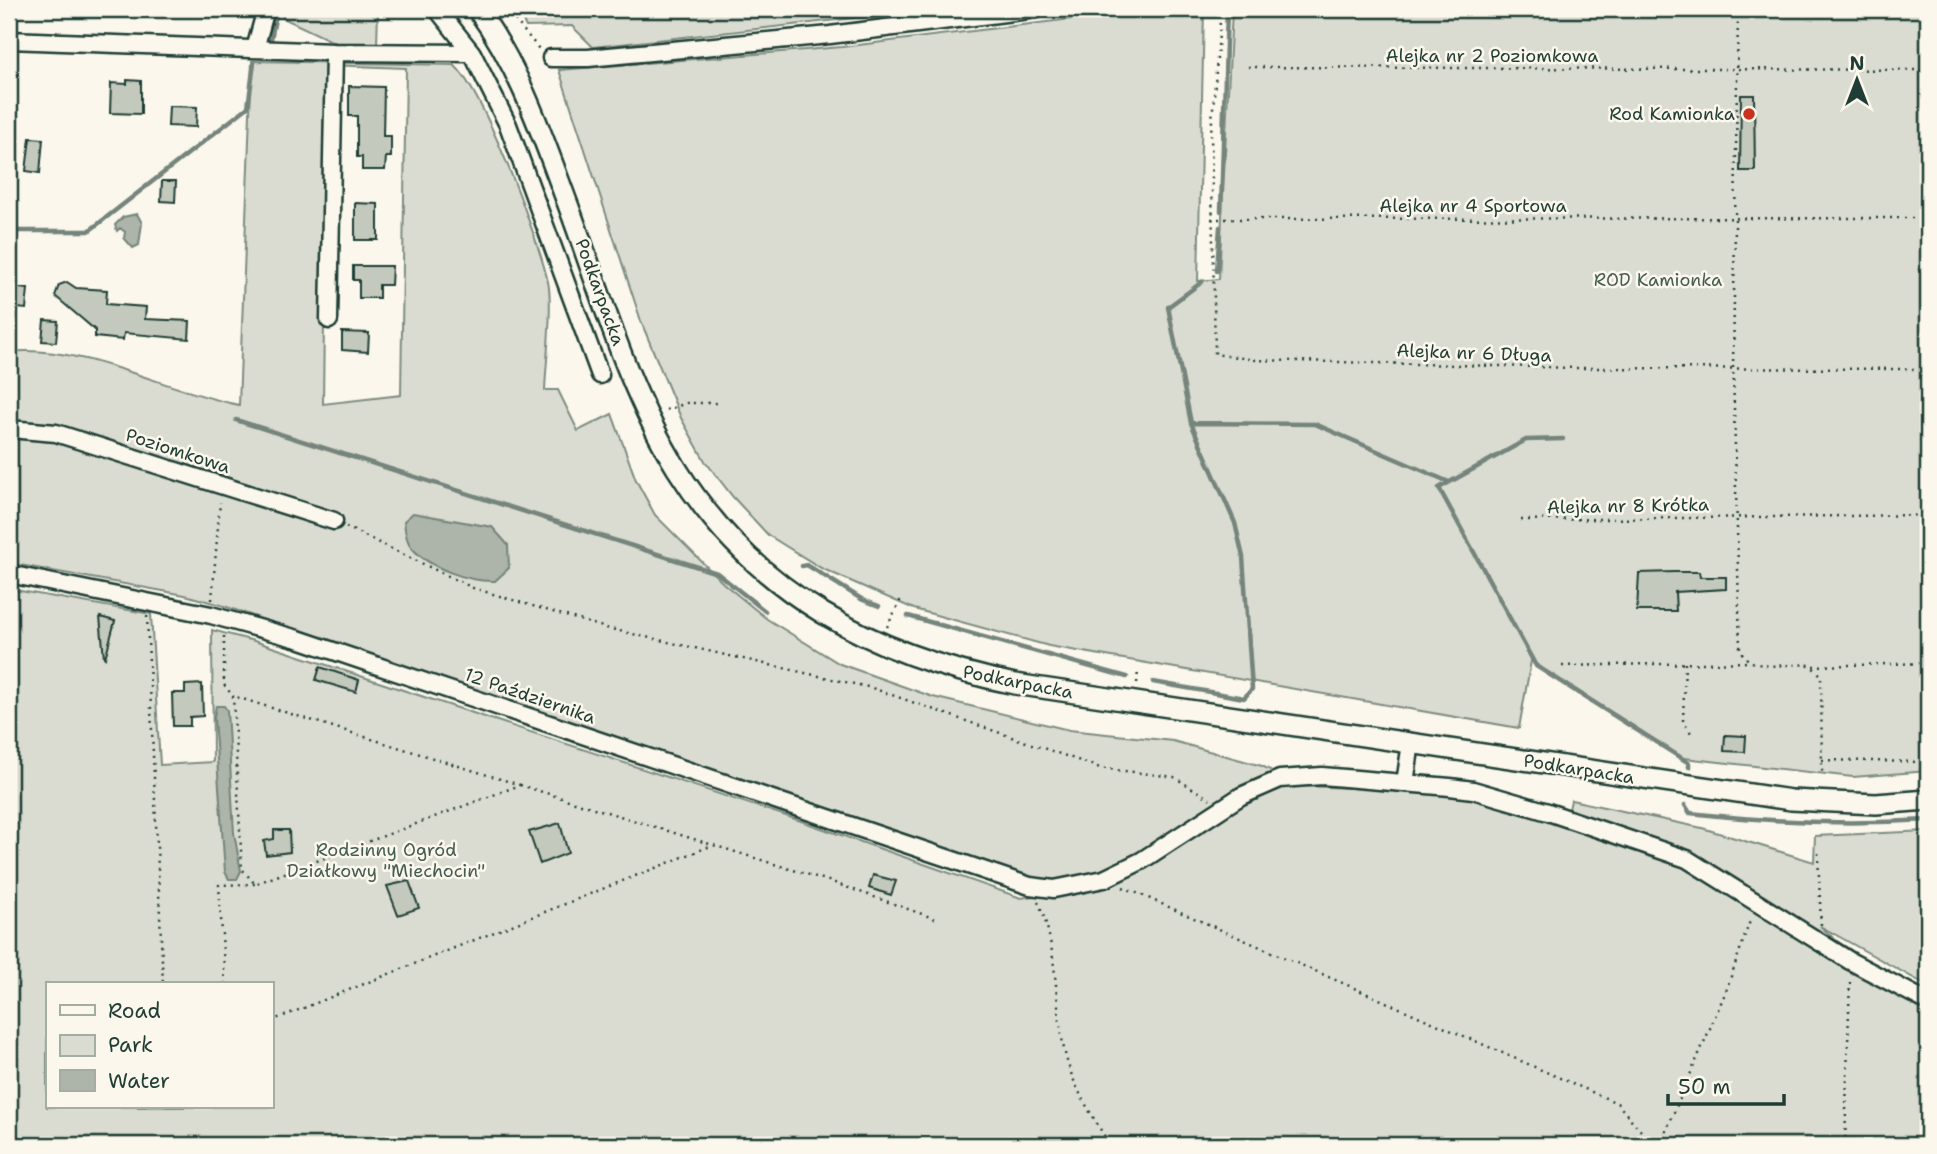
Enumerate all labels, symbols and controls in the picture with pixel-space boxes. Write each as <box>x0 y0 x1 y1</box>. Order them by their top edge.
street label: Alejka nr 2 Poziomkowa <box>1386 44 1598 68</box>
north arrow <box>1822 46 1892 116</box>
text: N <box>1849 51 1865 76</box>
place label: Rod Kamionka <box>1609 102 1735 126</box>
marker: Rod Kamionka <box>1741 106 1757 122</box>
street label: Alejka nr 4 Sportowa <box>1379 194 1567 218</box>
street label: Podkarpacka <box>570 235 630 349</box>
park label: ROD Kamionka <box>1594 268 1722 292</box>
street label: Alejka nr 6 Długa <box>1396 338 1552 368</box>
street label: Poziomkowa <box>123 423 233 479</box>
street label: Alejka nr 8 Krótka <box>1547 493 1709 519</box>
street label: Podkarpacka <box>961 660 1075 704</box>
street label: 12 Października <box>461 662 599 730</box>
street label: Podkarpacka <box>1522 748 1636 790</box>
park label: Rodzinny Ogród Działkowy "Miechocin" <box>287 838 485 883</box>
legend <box>46 982 273 1108</box>
text: Road <box>108 997 161 1025</box>
text: Park <box>108 1031 153 1059</box>
scale bar <box>1668 1063 1783 1107</box>
text: Water <box>108 1067 170 1095</box>
text: 50 m <box>1678 1073 1731 1101</box>

